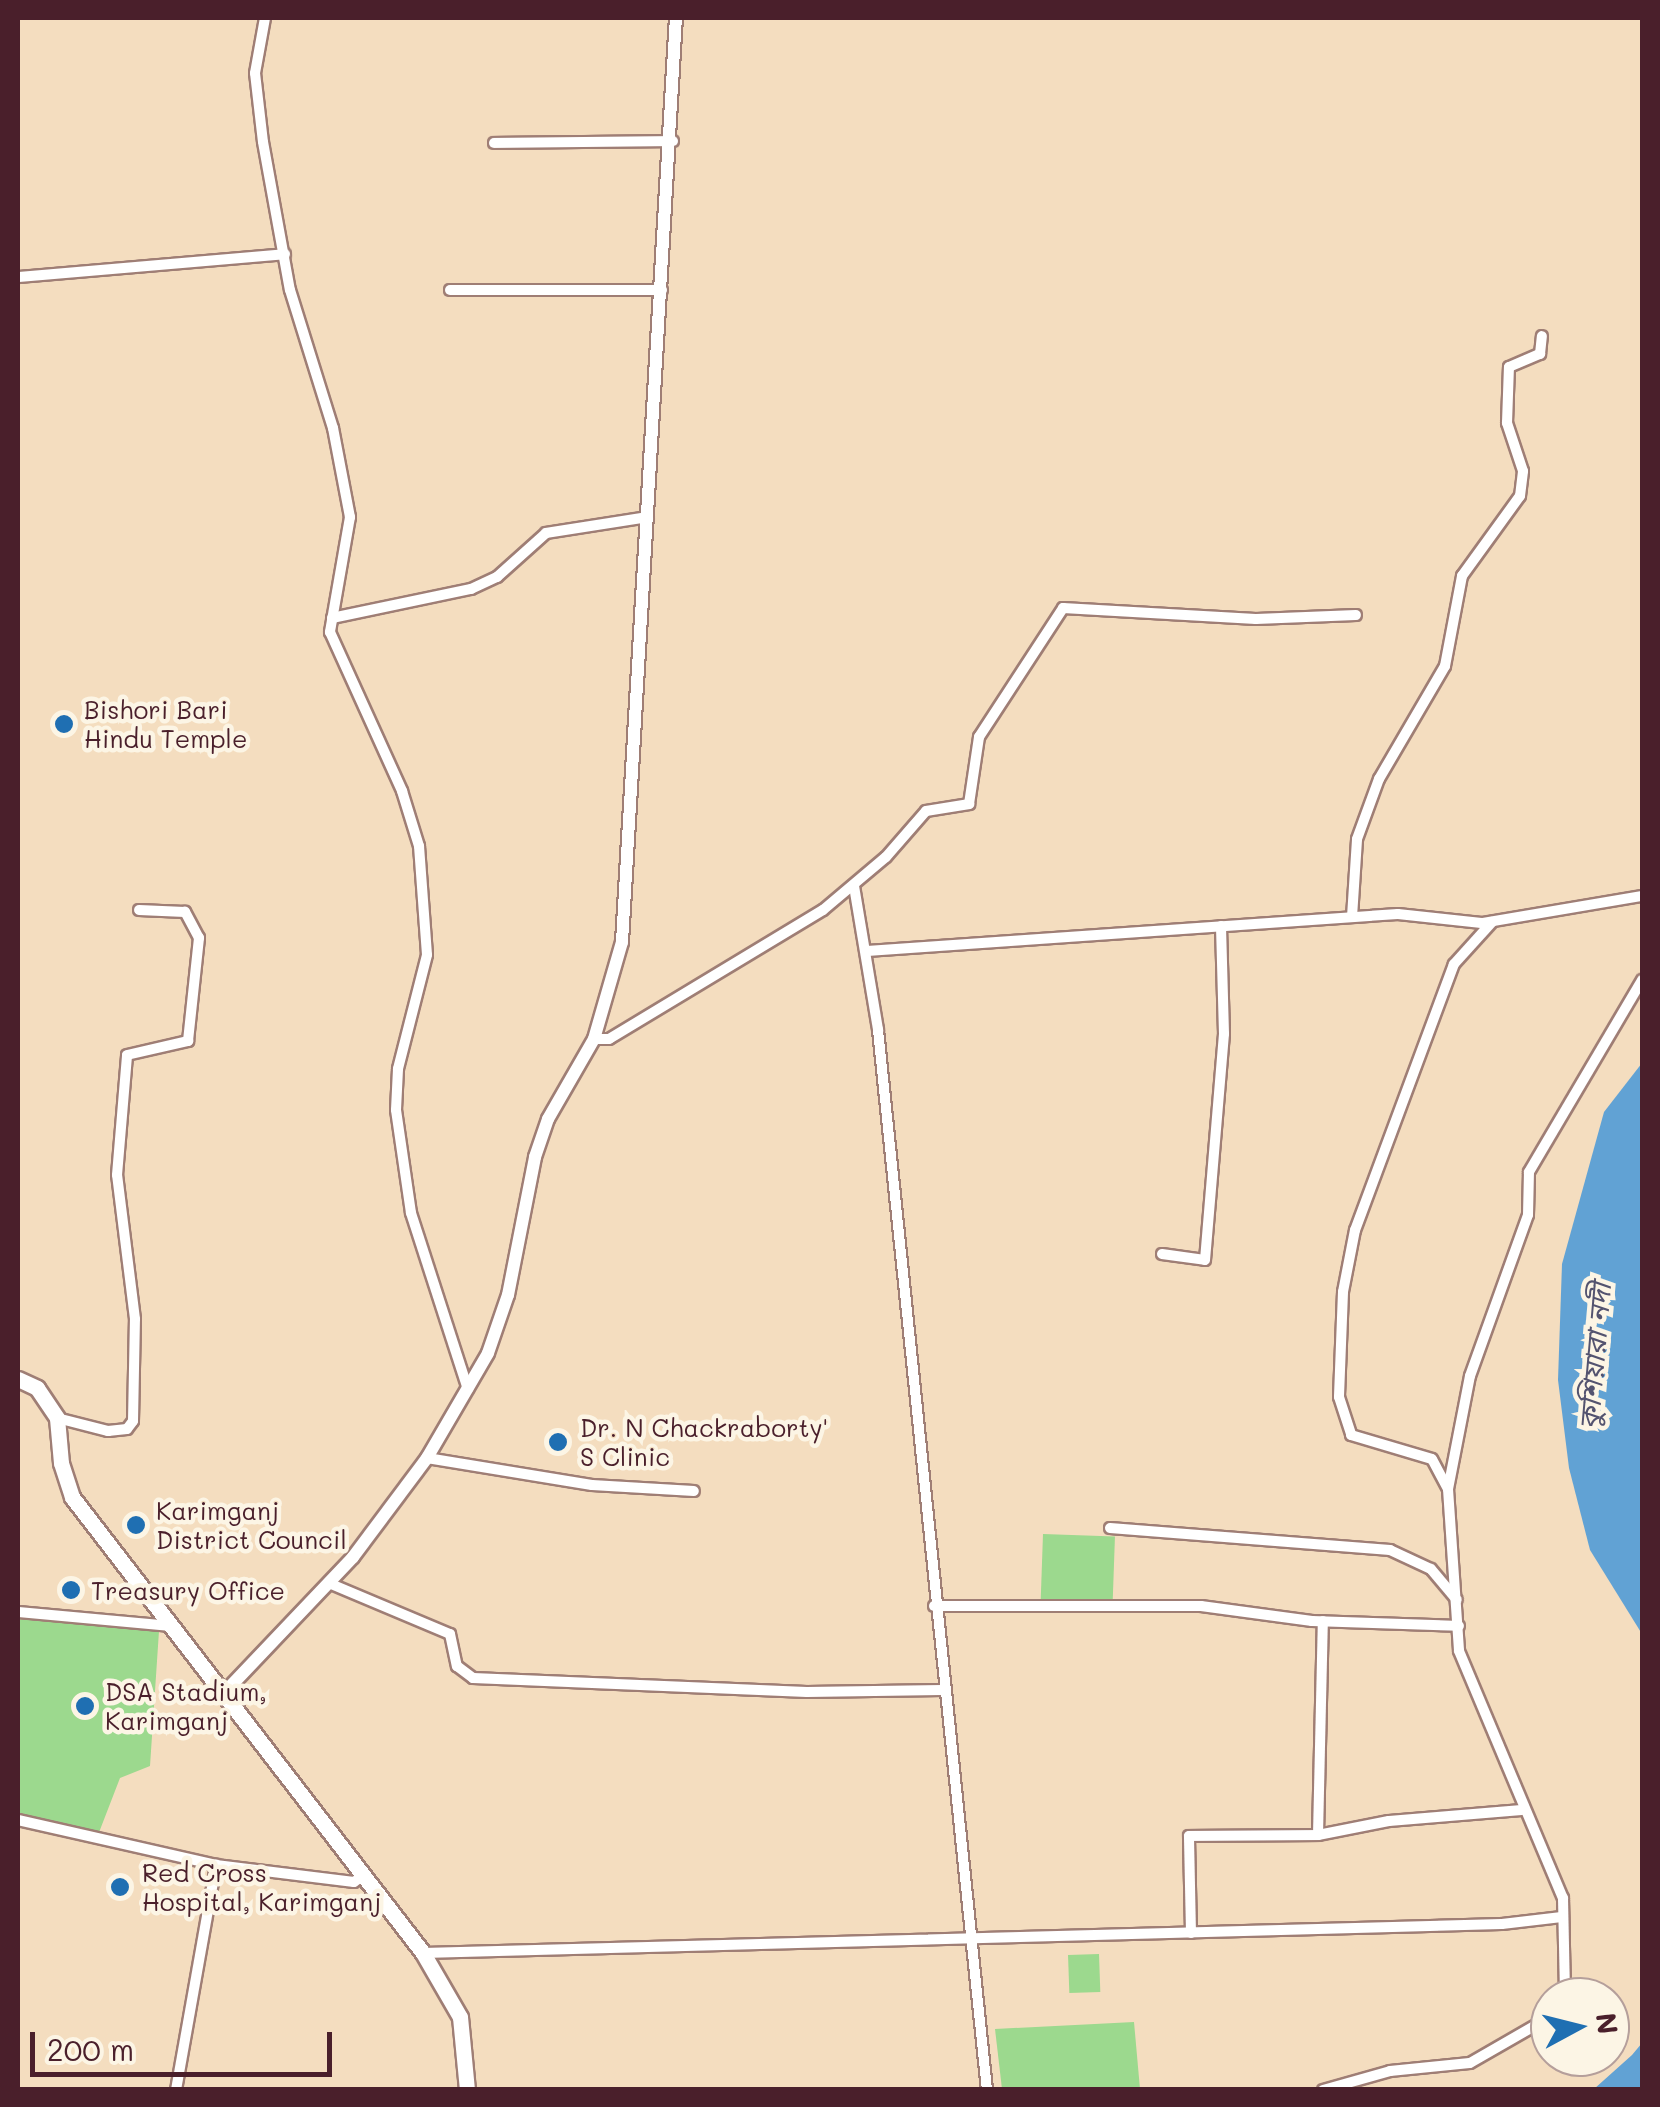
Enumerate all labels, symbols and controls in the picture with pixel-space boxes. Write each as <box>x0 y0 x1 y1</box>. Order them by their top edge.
place label: Bishori Bari Hindu Temple <box>84 695 247 754</box>
marker: Bishori Bari Hindu Temple <box>53 713 75 735</box>
water label: কুশিয়ারা নদী <box>1571 1281 1617 1431</box>
place label: Dr. N Chackraborty' S Clinic <box>580 1413 828 1472</box>
marker: Dr. N Chackraborty' S Clinic <box>545 1429 571 1455</box>
place label: Karimganj District Council <box>156 1496 347 1555</box>
marker: Karimganj District Council <box>125 1514 147 1536</box>
place label: Treasury Office <box>91 1575 285 1605</box>
marker: Treasury Office <box>60 1579 82 1601</box>
place label: DSA Stadium, Karimganj <box>105 1677 267 1736</box>
marker: DSA Stadium, Karimganj <box>74 1695 96 1717</box>
place label: Red Cross Hospital, Karimganj <box>142 1858 381 1917</box>
marker: Red Cross Hospital, Karimganj <box>107 1874 133 1900</box>
north arrow <box>1530 1977 1630 2077</box>
text: N <box>1589 2011 1627 2036</box>
scale bar <box>35 2012 338 2074</box>
text: 200 m <box>47 2029 134 2069</box>

